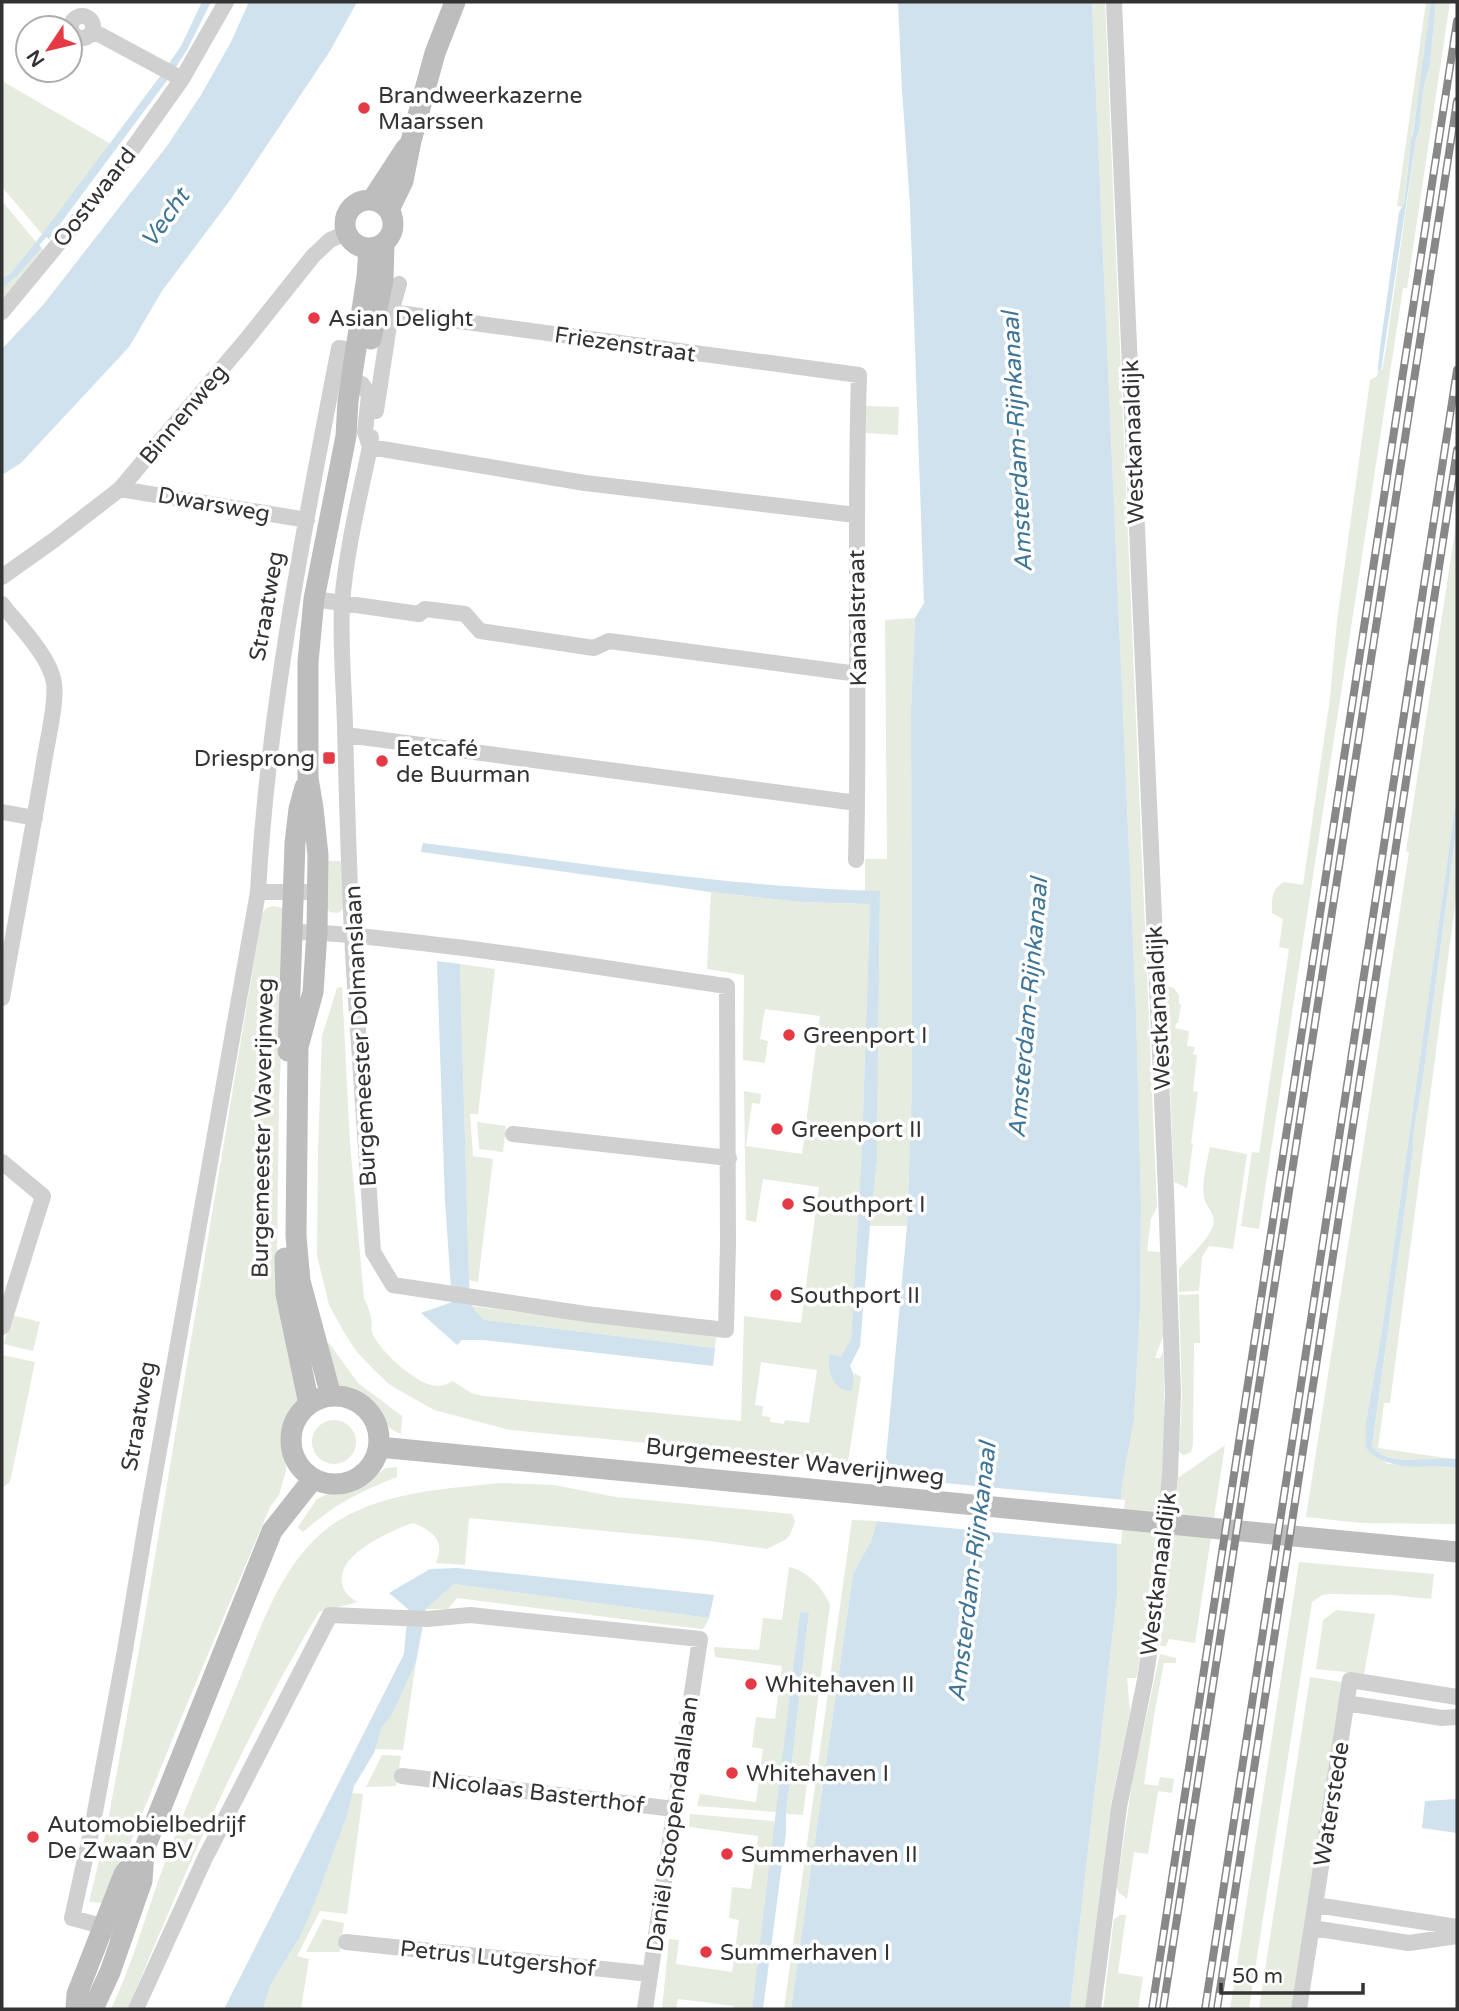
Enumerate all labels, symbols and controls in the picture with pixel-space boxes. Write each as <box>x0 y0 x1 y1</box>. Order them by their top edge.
north arrow <box>14 14 84 84</box>
text: N <box>23 46 49 71</box>
place label: Brandweerkazerne Maarssen <box>378 82 582 136</box>
marker: Brandweerkazerne Maarssen <box>356 100 372 116</box>
street label: Oostwaard <box>47 142 142 253</box>
water label: Vecht <box>135 181 198 253</box>
place label: Asian Delight <box>328 305 473 333</box>
water label: Amsterdam-Rijnkanaal <box>996 308 1039 573</box>
marker: Asian Delight <box>306 310 322 326</box>
street label: Friezenstraat <box>552 321 697 369</box>
street label: Binnenweg <box>134 359 234 470</box>
street label: Westkanaaldijk <box>1117 359 1151 525</box>
street label: Dwarsweg <box>155 481 272 529</box>
street label: Straatweg <box>244 549 290 663</box>
street label: Kanaalstraat <box>843 549 873 687</box>
place label: Eetcafé de Buurman <box>396 735 530 789</box>
place label: Driesprong <box>194 745 315 773</box>
marker: Driesprong <box>321 750 337 766</box>
marker: Eetcafé de Buurman <box>374 753 390 769</box>
water label: Amsterdam-Rijnkanaal <box>1003 874 1055 1139</box>
street label: Burgemeester Dolmanslaan <box>339 885 383 1187</box>
street label: Westkanaaldijk <box>1141 925 1177 1091</box>
street label: Burgemeester Waverijnweg <box>246 978 280 1278</box>
place label: Greenport I <box>803 1022 928 1050</box>
marker: Greenport I <box>781 1027 797 1043</box>
place label: Greenport II <box>791 1116 922 1144</box>
marker: Greenport II <box>769 1121 785 1137</box>
place label: Southport I <box>802 1191 926 1219</box>
marker: Southport I <box>780 1196 796 1212</box>
place label: Southport II <box>790 1282 920 1310</box>
marker: Southport II <box>768 1287 784 1303</box>
street label: Straatweg <box>116 1359 162 1473</box>
street label: Burgemeester Waverijnweg <box>644 1432 946 1492</box>
water label: Amsterdam-Rijnkanaal <box>942 1438 1003 1703</box>
street label: Westkanaaldijk <box>1135 1491 1183 1657</box>
place label: Whitehaven II <box>765 1671 915 1699</box>
marker: Whitehaven II <box>743 1676 759 1692</box>
street label: Daniël Stoopendaallaan <box>641 1694 705 1954</box>
street label: Waterstede <box>1308 1740 1356 1868</box>
place label: Whitehaven I <box>746 1760 889 1788</box>
marker: Whitehaven I <box>724 1765 740 1781</box>
street label: Nicolaas Basterthof <box>430 1766 646 1820</box>
place label: Automobielbedrijf De Zwaan BV <box>47 1811 246 1865</box>
marker: Automobielbedrijf De Zwaan BV <box>25 1829 41 1845</box>
place label: Summerhaven II <box>741 1841 918 1869</box>
marker: Summerhaven II <box>719 1846 735 1862</box>
street label: Petrus Lutgershof <box>399 1935 597 1983</box>
place label: Summerhaven I <box>720 1939 890 1967</box>
marker: Summerhaven I <box>698 1944 714 1960</box>
scale bar <box>1221 1952 1363 1996</box>
text: 50 m <box>1232 1964 1283 1989</box>

